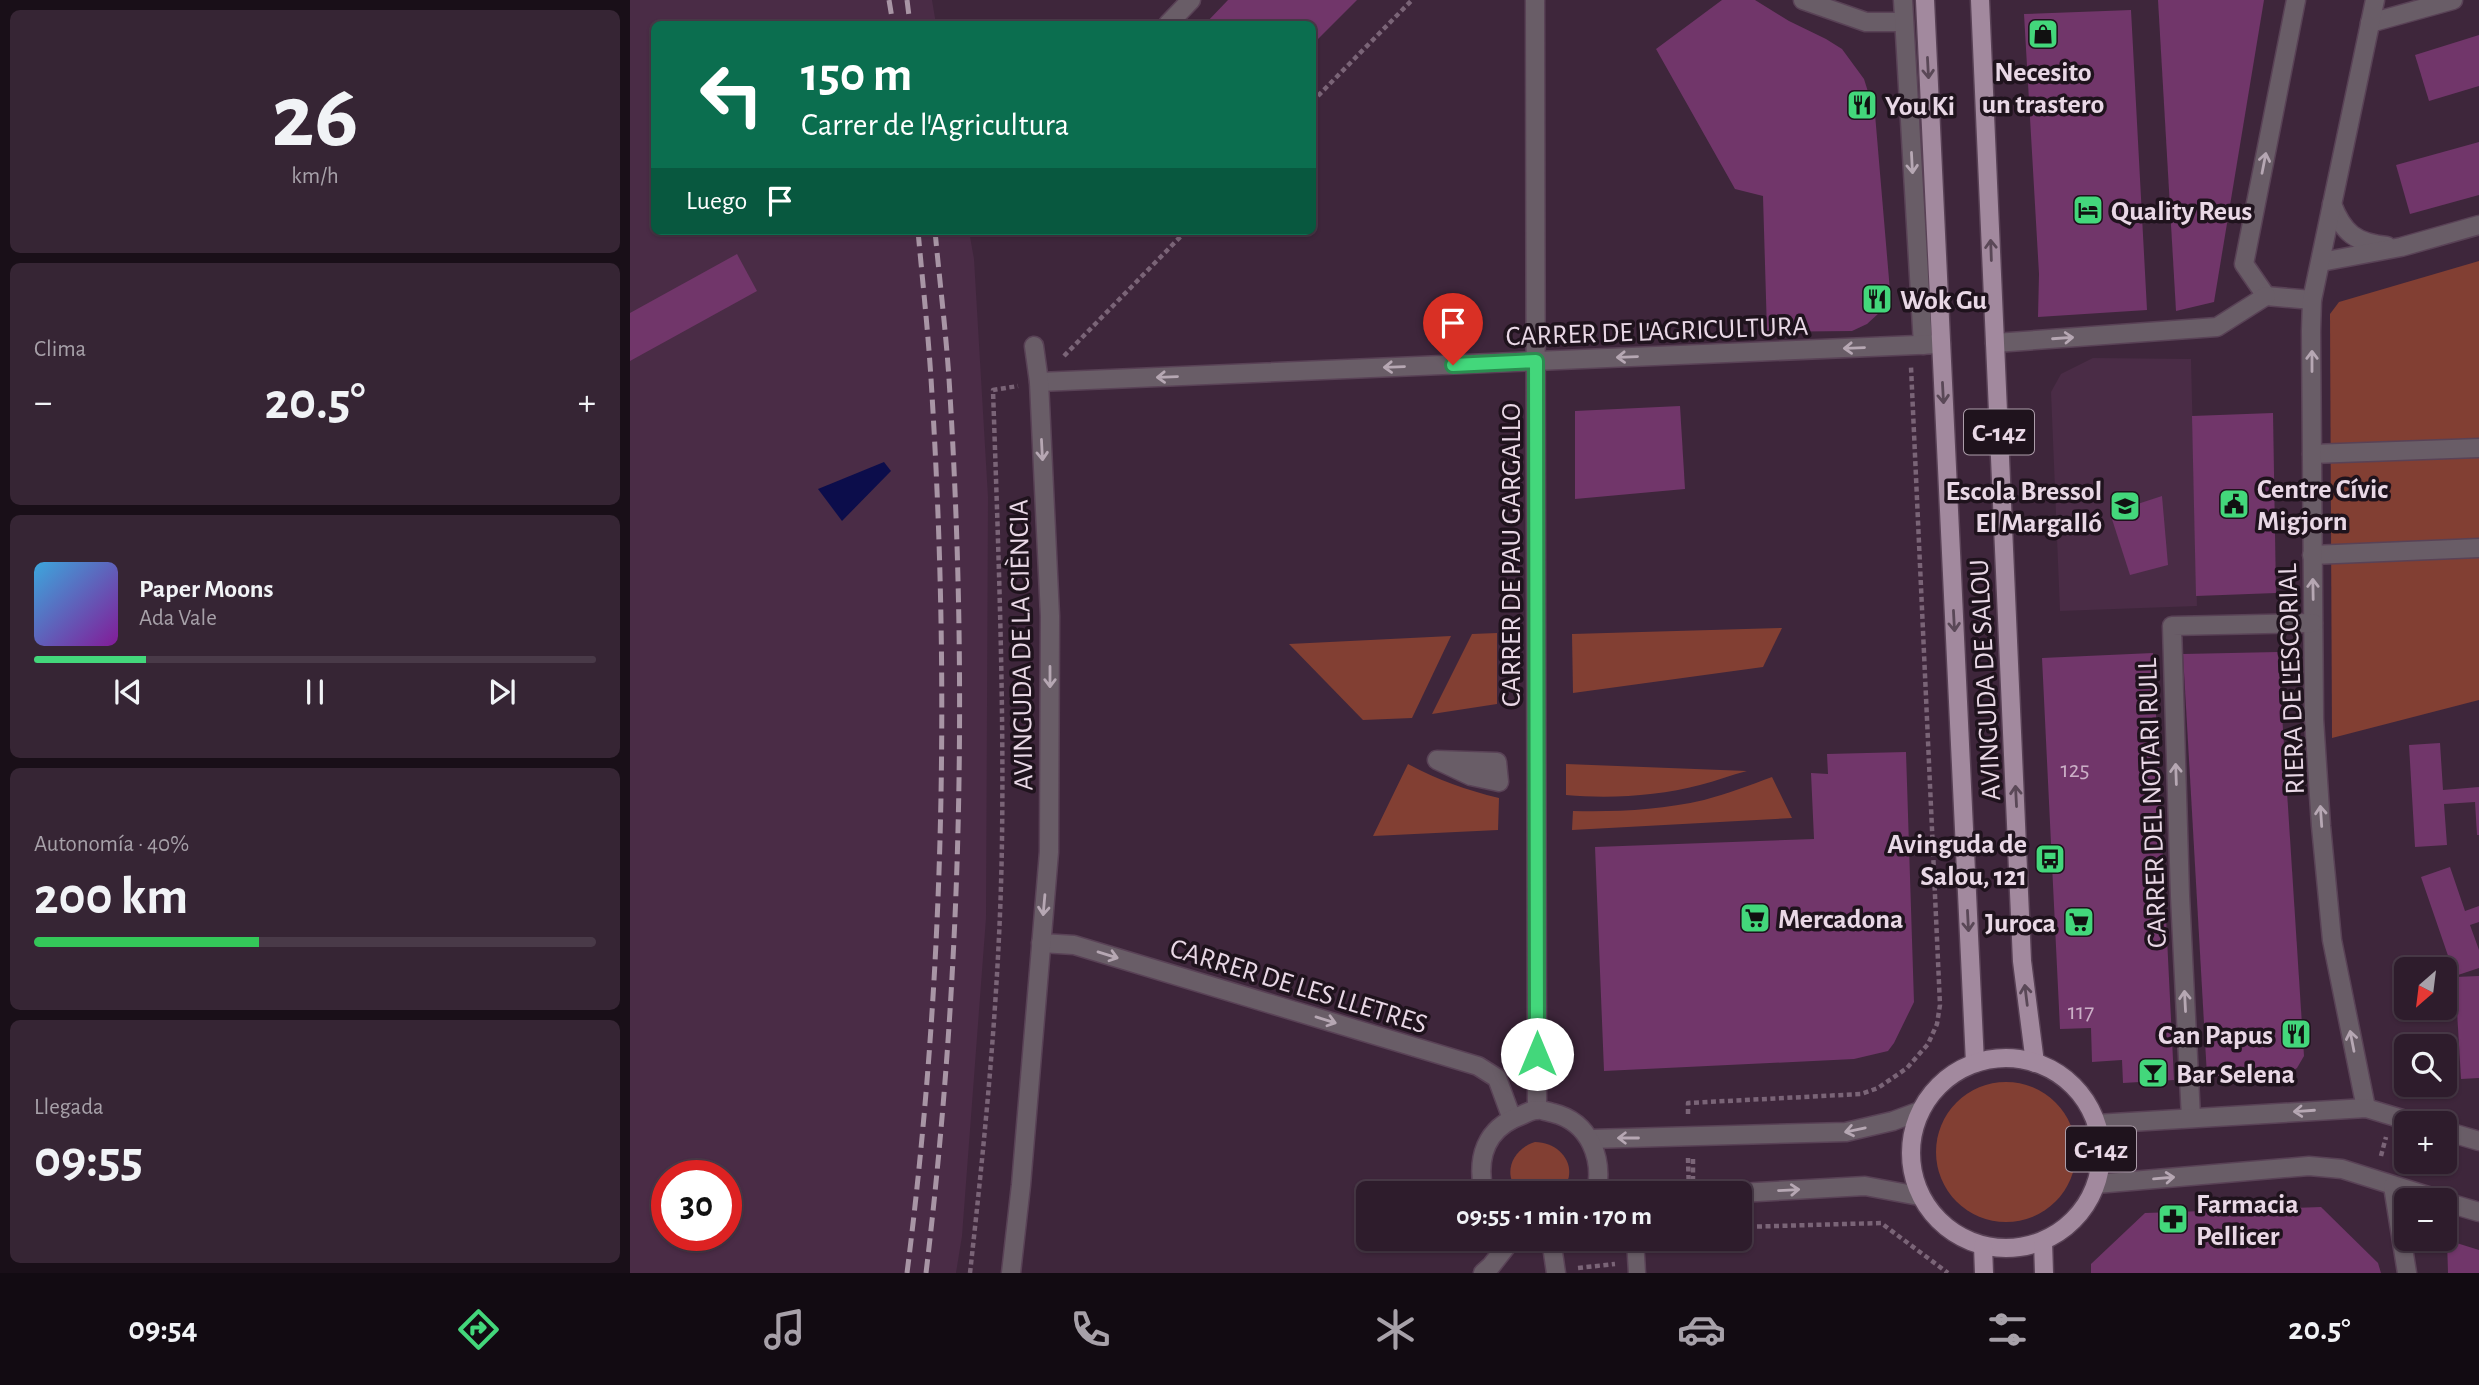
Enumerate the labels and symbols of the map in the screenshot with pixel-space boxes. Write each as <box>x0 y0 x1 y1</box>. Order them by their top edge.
shop icon: Necesito un trastero <box>2026 17 2060 51</box>
one-way arrow <box>1922 56 1935 79</box>
place label: Necesito un trastero <box>1982 59 2104 119</box>
restaurant icon: You Ki <box>1845 88 1879 122</box>
place label: You Ki <box>1885 93 1955 121</box>
one-way arrow <box>1906 152 1919 175</box>
one-way arrow <box>2258 152 2272 175</box>
hotel icon: Quality Reus <box>2071 193 2105 227</box>
place label: Quality Reus <box>2111 198 2252 226</box>
one-way arrow <box>1984 239 1997 262</box>
restaurant icon: Wok Gu <box>1860 282 1894 316</box>
place label: Wok Gu <box>1900 287 1987 315</box>
pin <box>1423 293 1483 365</box>
street label: CARRER DE L'AGRICULTURA <box>1505 313 1809 351</box>
one-way arrow <box>2051 331 2073 344</box>
one-way arrow <box>1843 341 1866 354</box>
one-way arrow <box>2305 350 2318 373</box>
one-way arrow <box>1616 351 1639 364</box>
one-way arrow <box>1383 361 1406 374</box>
one-way arrow <box>1156 370 1179 383</box>
one-way arrow <box>1937 382 1950 405</box>
street label: CARRER DE PAU GARGALLO <box>1498 403 1526 707</box>
road number: C-14z <box>1964 410 2034 454</box>
one-way arrow <box>1036 438 1049 461</box>
place label: Centre Cívic Migjorn <box>2257 476 2388 536</box>
place label: Escola Bressol El Margalló <box>1946 478 2102 538</box>
public building icon: Centre Cívic Migjorn <box>2217 487 2251 521</box>
school or university icon: Escola Bressol El Margalló <box>2108 489 2142 523</box>
street label: AVINGUDA DE LA CIÈNCIA <box>1002 499 1039 791</box>
street label: AVINGUDA DE SALOU <box>1966 558 2006 801</box>
street label: RIERA DE L'ESCORIAL <box>2274 563 2310 795</box>
one-way arrow <box>2306 577 2320 600</box>
one-way arrow <box>1948 609 1961 631</box>
street label: CARRER DEL NOTARI RULL <box>2134 657 2172 949</box>
one-way arrow <box>1043 666 1057 689</box>
house number: 125 <box>2060 758 2090 782</box>
one-way arrow <box>2170 763 2183 786</box>
one-way arrow <box>2009 785 2022 808</box>
one-way arrow <box>2314 805 2327 828</box>
place label: Avinguda de Salou, 121 <box>1887 831 2027 891</box>
bus stop icon: Avinguda de Salou, 121 <box>2033 842 2067 876</box>
one-way arrow <box>1037 893 1050 915</box>
supermarket icon: Mercadona <box>1738 901 1772 935</box>
supermarket icon: Juroca <box>2062 905 2096 939</box>
place label: Mercadona <box>1778 906 1903 934</box>
one-way arrow <box>1962 909 1975 932</box>
place label: Juroca <box>1985 910 2056 938</box>
street label: CARRER DE LES LLETRES <box>1166 934 1430 1039</box>
one-way arrow <box>1096 949 1118 962</box>
north arrow <box>2394 957 2457 1020</box>
one-way arrow <box>2020 984 2033 1007</box>
one-way arrow <box>2179 990 2192 1013</box>
house number: 117 <box>2068 1000 2094 1024</box>
one-way arrow <box>1314 1015 1336 1028</box>
position arrow <box>1500 1017 1574 1091</box>
restaurant icon: Can Papus <box>2279 1017 2313 1051</box>
place label: Can Papus <box>2158 1022 2273 1050</box>
one-way arrow <box>2345 1030 2359 1053</box>
bar icon: Bar Selena <box>2136 1056 2170 1090</box>
place label: Bar Selena <box>2176 1061 2295 1089</box>
one-way arrow <box>2293 1105 2316 1118</box>
one-way arrow <box>1844 1123 1867 1137</box>
road number: C-14z <box>2066 1126 2136 1172</box>
one-way arrow <box>1617 1132 1640 1145</box>
speed limit sign: 30 <box>651 1160 742 1251</box>
one-way arrow <box>2152 1171 2175 1184</box>
one-way arrow <box>1778 1184 1801 1197</box>
place label: Farmacia Pellicer <box>2196 1191 2299 1251</box>
pharmacy icon: Farmacia Pellicer <box>2156 1202 2190 1236</box>

